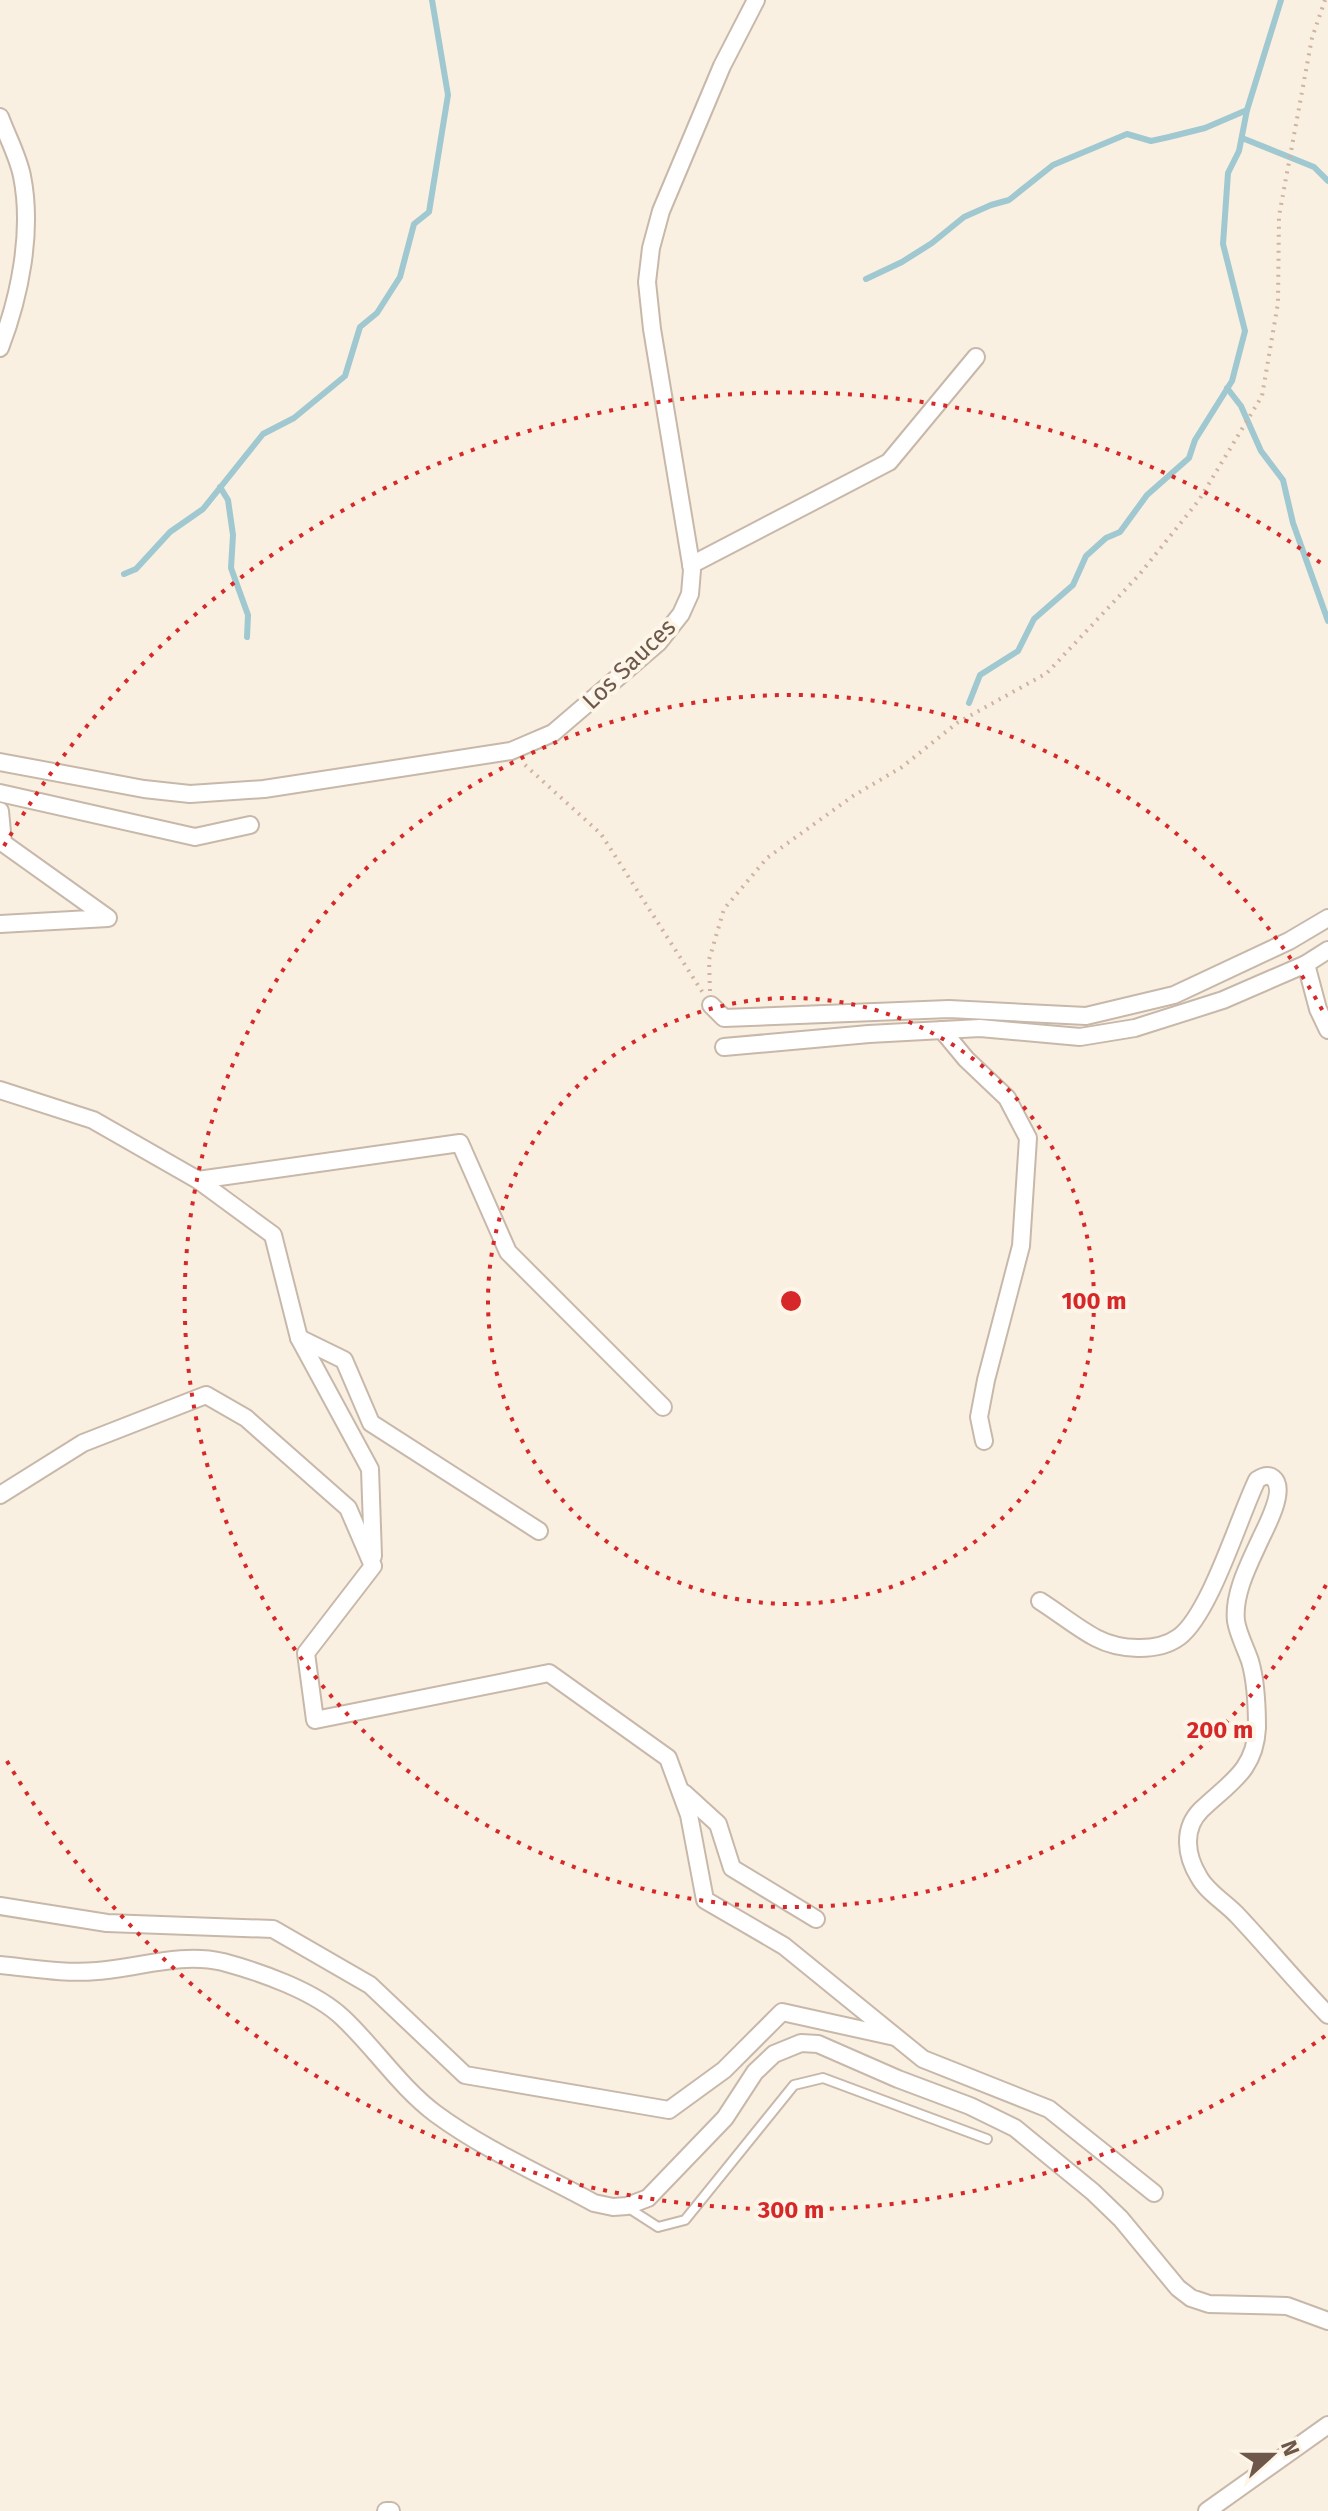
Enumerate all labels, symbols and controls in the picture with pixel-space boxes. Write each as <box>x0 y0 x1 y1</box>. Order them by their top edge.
street label: Los Sauces <box>577 613 681 715</box>
centre of rings <box>777 1287 805 1315</box>
text: 100 m <box>1061 1287 1127 1315</box>
text: 200 m <box>1187 1716 1253 1744</box>
text: 300 m <box>757 2196 824 2224</box>
north arrow <box>1232 2415 1312 2495</box>
text: N <box>1275 2436 1305 2460</box>

